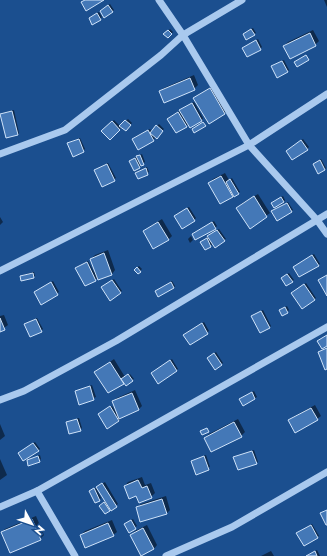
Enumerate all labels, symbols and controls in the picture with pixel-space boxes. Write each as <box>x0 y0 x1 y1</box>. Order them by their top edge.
north arrow <box>12 504 52 544</box>
text: N <box>31 522 49 539</box>

